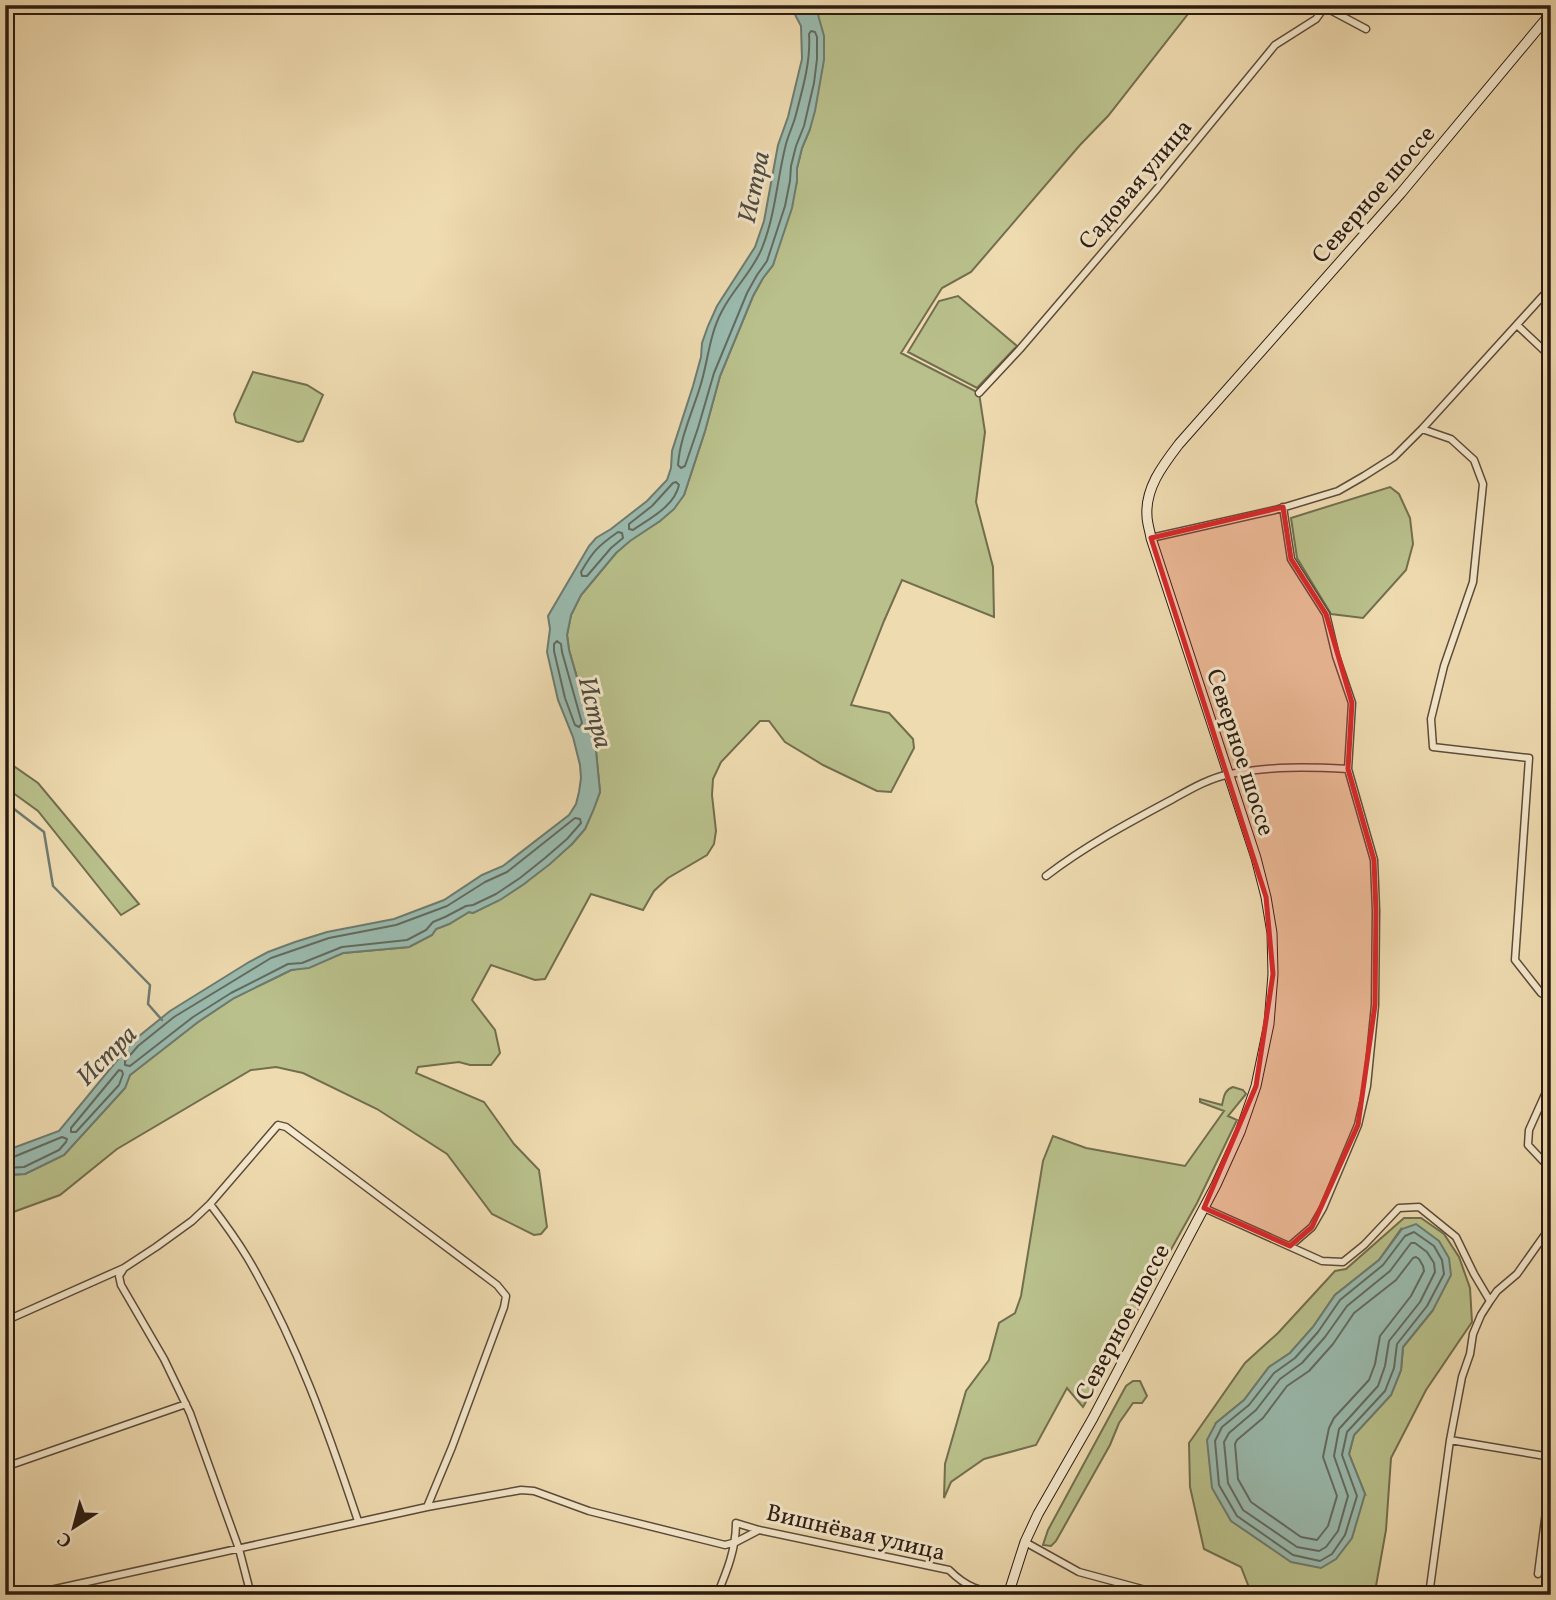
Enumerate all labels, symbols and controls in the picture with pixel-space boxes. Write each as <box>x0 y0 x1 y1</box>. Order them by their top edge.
street label: Садовая улица <box>1072 113 1201 258</box>
street label: Северное шоссе <box>1305 119 1444 272</box>
water label: Истра <box>730 148 780 227</box>
street label: Северное шоссе <box>1196 665 1282 840</box>
water label: Истра <box>568 673 620 752</box>
water label: Истра <box>69 1018 146 1095</box>
street label: Северное шоссе <box>1068 1238 1179 1407</box>
north arrow <box>38 1492 108 1562</box>
street label: Вишнёвая улица <box>763 1497 949 1571</box>
text: С <box>53 1525 78 1553</box>

